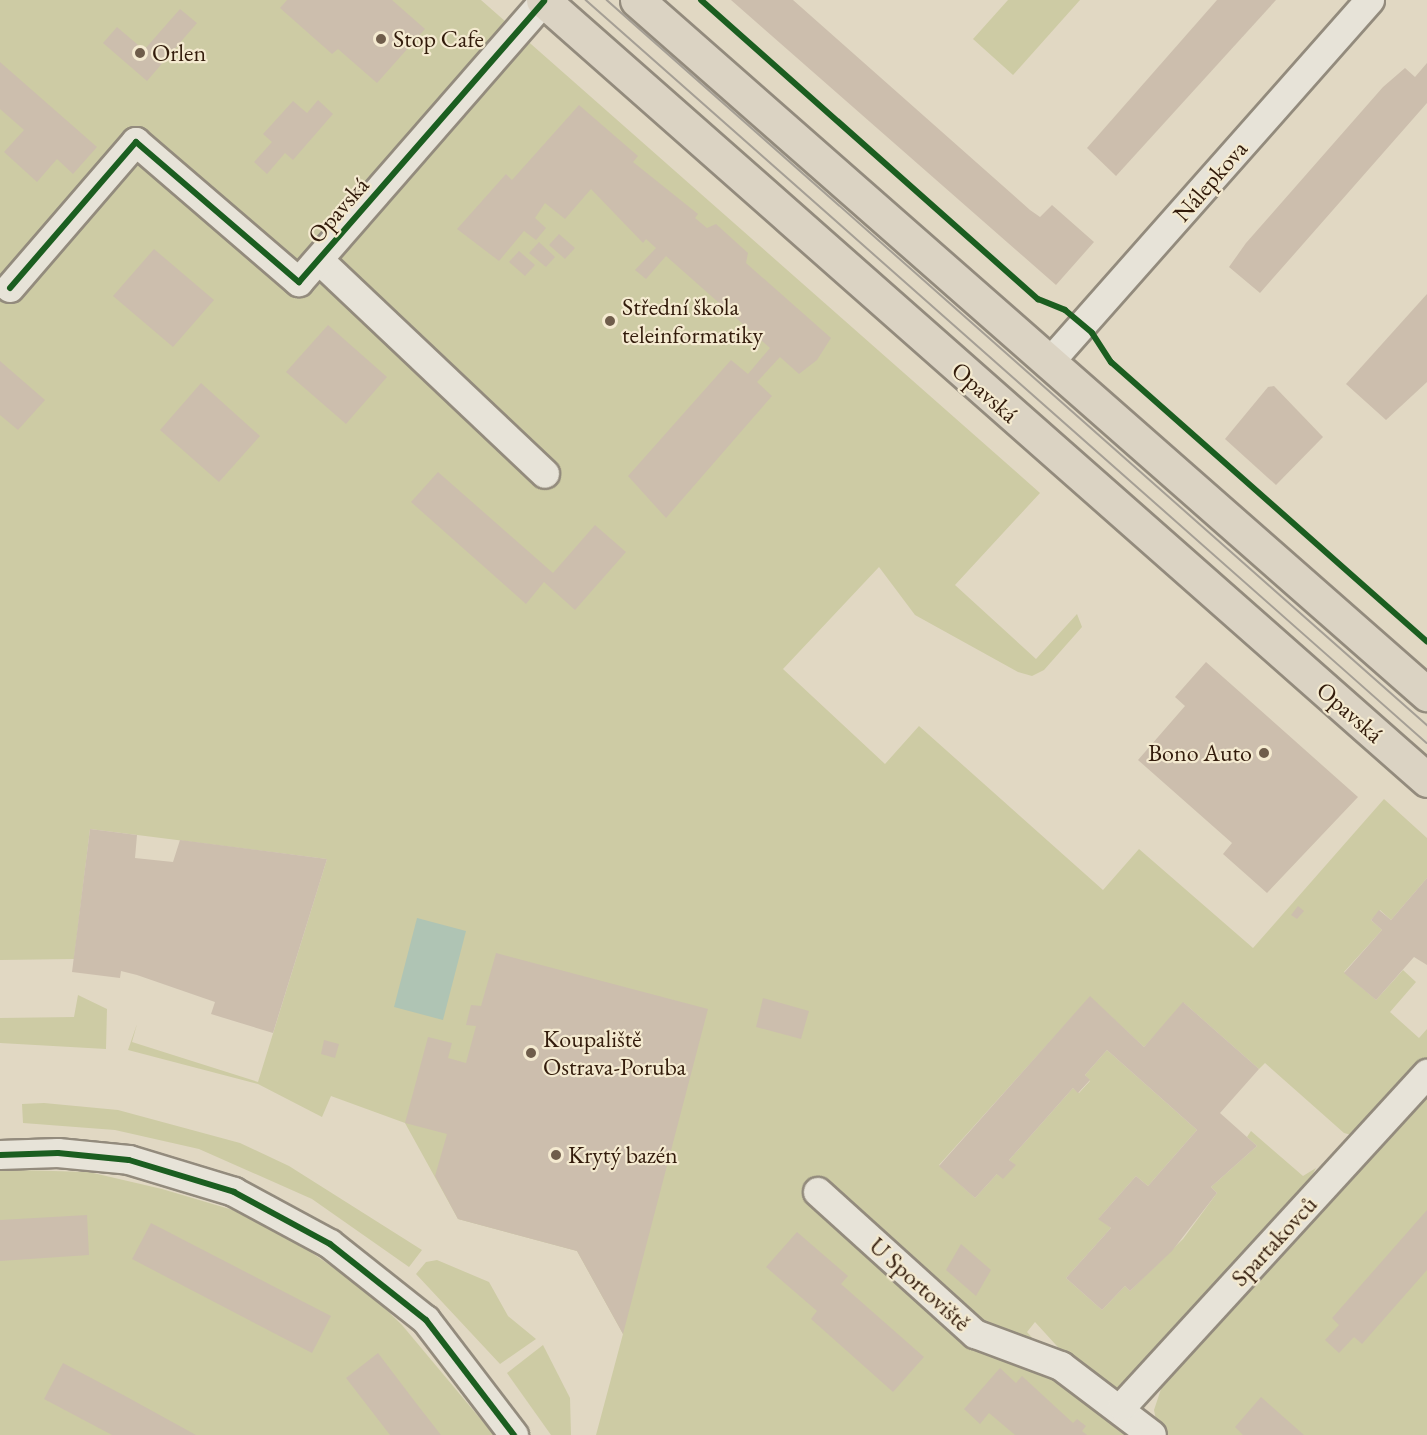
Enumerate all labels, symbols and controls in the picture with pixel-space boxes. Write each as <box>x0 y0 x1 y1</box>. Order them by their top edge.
place label: Stop Cafe <box>393 25 484 53</box>
marker: Stop Cafe <box>374 32 388 46</box>
place label: Orlen <box>152 39 206 67</box>
marker: Orlen <box>133 46 147 60</box>
street label: Nálepkova <box>1167 134 1253 228</box>
street label: Opavská <box>301 171 375 249</box>
place label: Střední škola teleinformatiky <box>622 293 763 349</box>
marker: Střední škola teleinformatiky <box>603 314 617 328</box>
street label: Opavská <box>946 355 1024 429</box>
street label: Opavská <box>1311 675 1389 749</box>
place label: Bono Auto <box>1148 739 1252 767</box>
marker: Bono Auto <box>1257 746 1271 760</box>
place label: Koupaliště Ostrava-Poruba <box>543 1025 686 1081</box>
marker: Koupaliště Ostrava-Poruba <box>524 1046 538 1060</box>
place label: Krytý bazén <box>568 1141 678 1169</box>
marker: Krytý bazén <box>549 1148 563 1162</box>
street label: Spartakovců <box>1225 1190 1323 1292</box>
street label: U Sportoviště <box>864 1231 976 1337</box>

